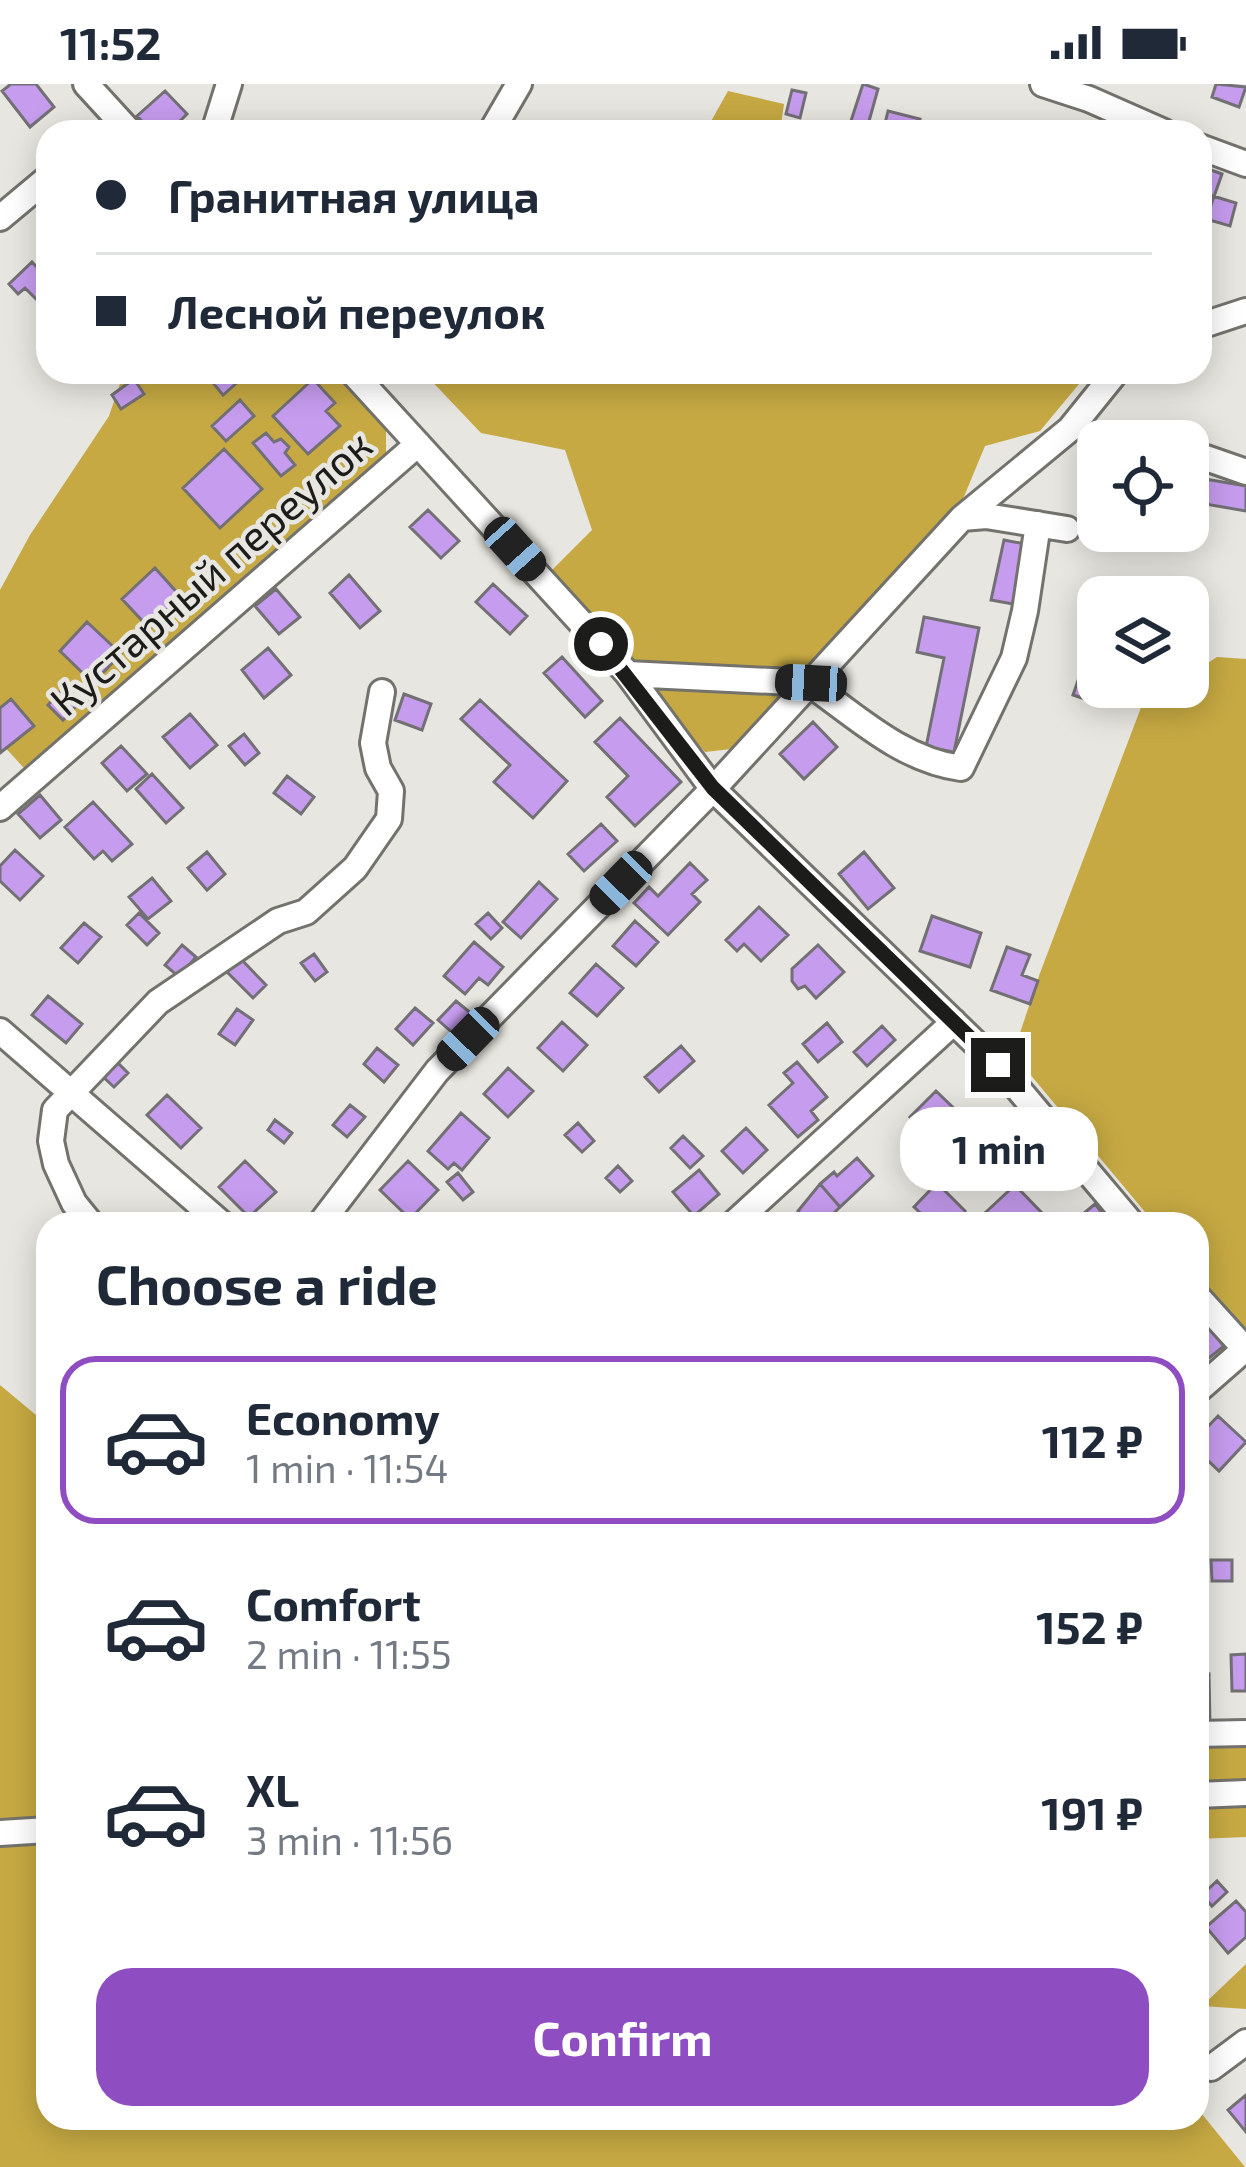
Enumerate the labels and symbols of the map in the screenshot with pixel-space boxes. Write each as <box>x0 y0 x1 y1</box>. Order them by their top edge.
street label: Кустарный переулок <box>39 418 381 725</box>
car <box>478 510 552 588</box>
route start <box>574 617 628 671</box>
car <box>774 663 848 703</box>
car <box>583 845 659 921</box>
car <box>430 1001 506 1077</box>
route end <box>971 1038 1025 1092</box>
callout: 1 min <box>899 1107 1097 1191</box>

